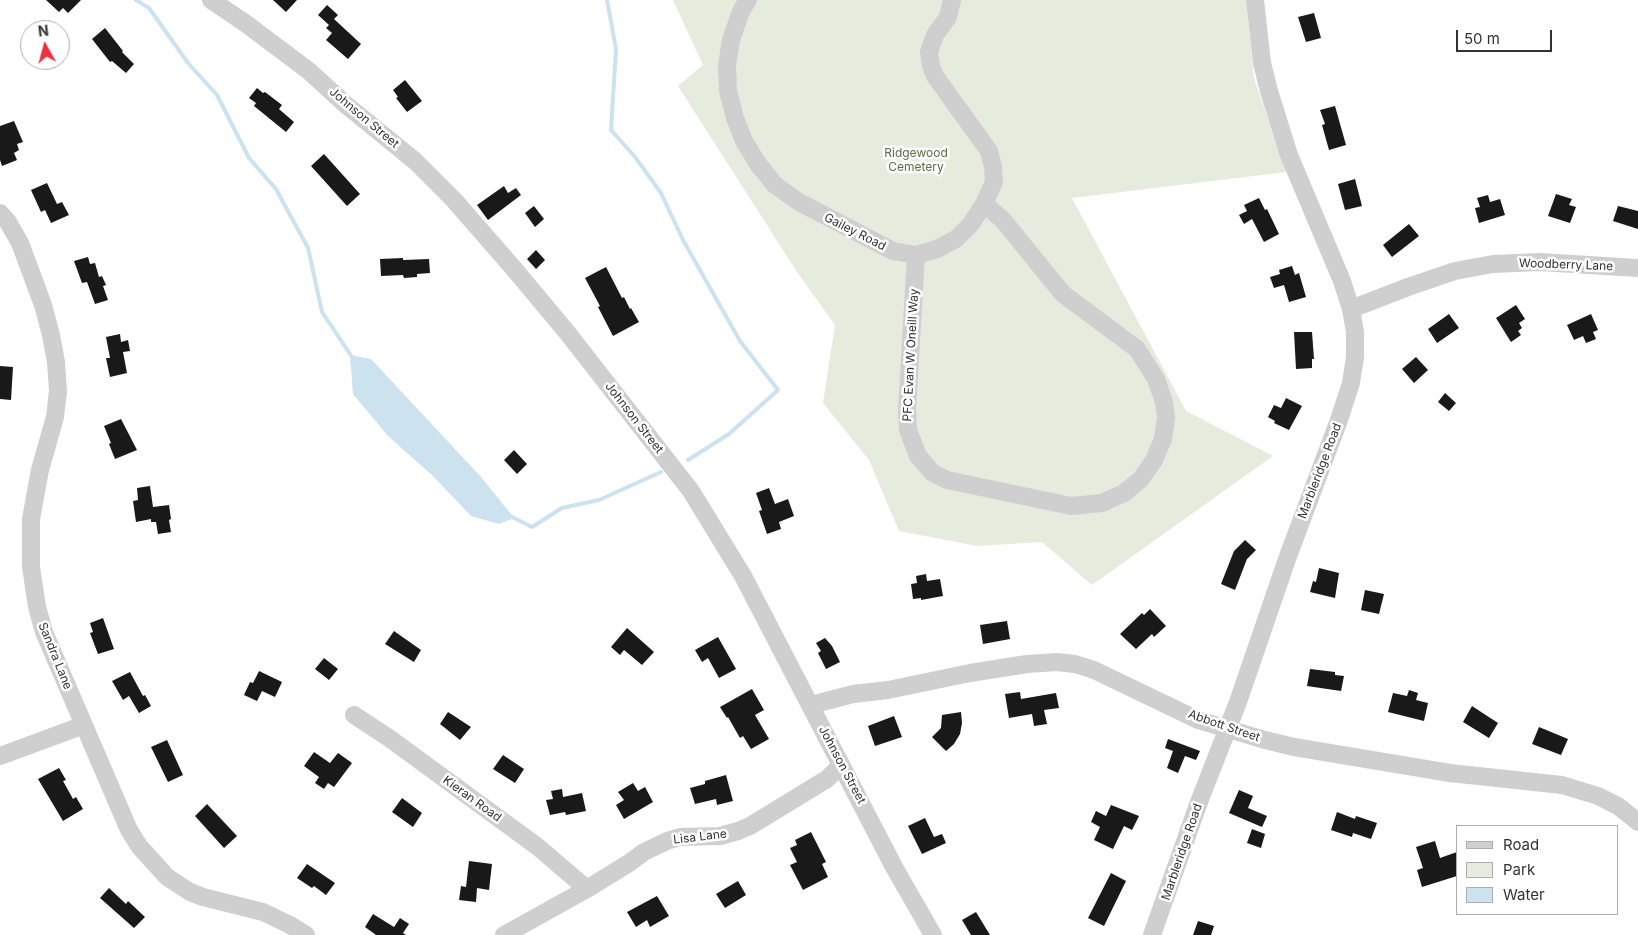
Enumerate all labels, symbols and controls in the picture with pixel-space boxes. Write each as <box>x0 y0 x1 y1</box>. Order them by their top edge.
north arrow <box>20 20 70 70</box>
scale bar <box>1458 20 1554 52</box>
text: N <box>37 22 50 40</box>
text: 50 m <box>1464 29 1500 48</box>
street label: Johnson Street <box>326 85 402 151</box>
park label: Ridgewood Cemetery <box>884 146 948 174</box>
street label: Gailey Road <box>822 210 888 254</box>
street label: Woodberry Lane <box>1519 256 1613 274</box>
street label: PFC Evan W Oneill Way <box>900 288 922 422</box>
street label: Johnson Street <box>602 380 666 456</box>
street label: Marbleridge Road <box>1295 421 1345 521</box>
street label: Sandra Lane <box>35 620 75 692</box>
street label: Abbott Street <box>1186 707 1262 745</box>
street label: Johnson Street <box>815 724 869 806</box>
street label: Kieran Road <box>440 773 504 825</box>
street label: Marbleridge Road <box>1159 802 1205 902</box>
legend <box>1456 825 1618 915</box>
street label: Lisa Lane <box>672 827 728 847</box>
text: Road <box>1503 835 1539 854</box>
text: Park <box>1503 860 1535 879</box>
text: Water <box>1503 885 1545 904</box>

